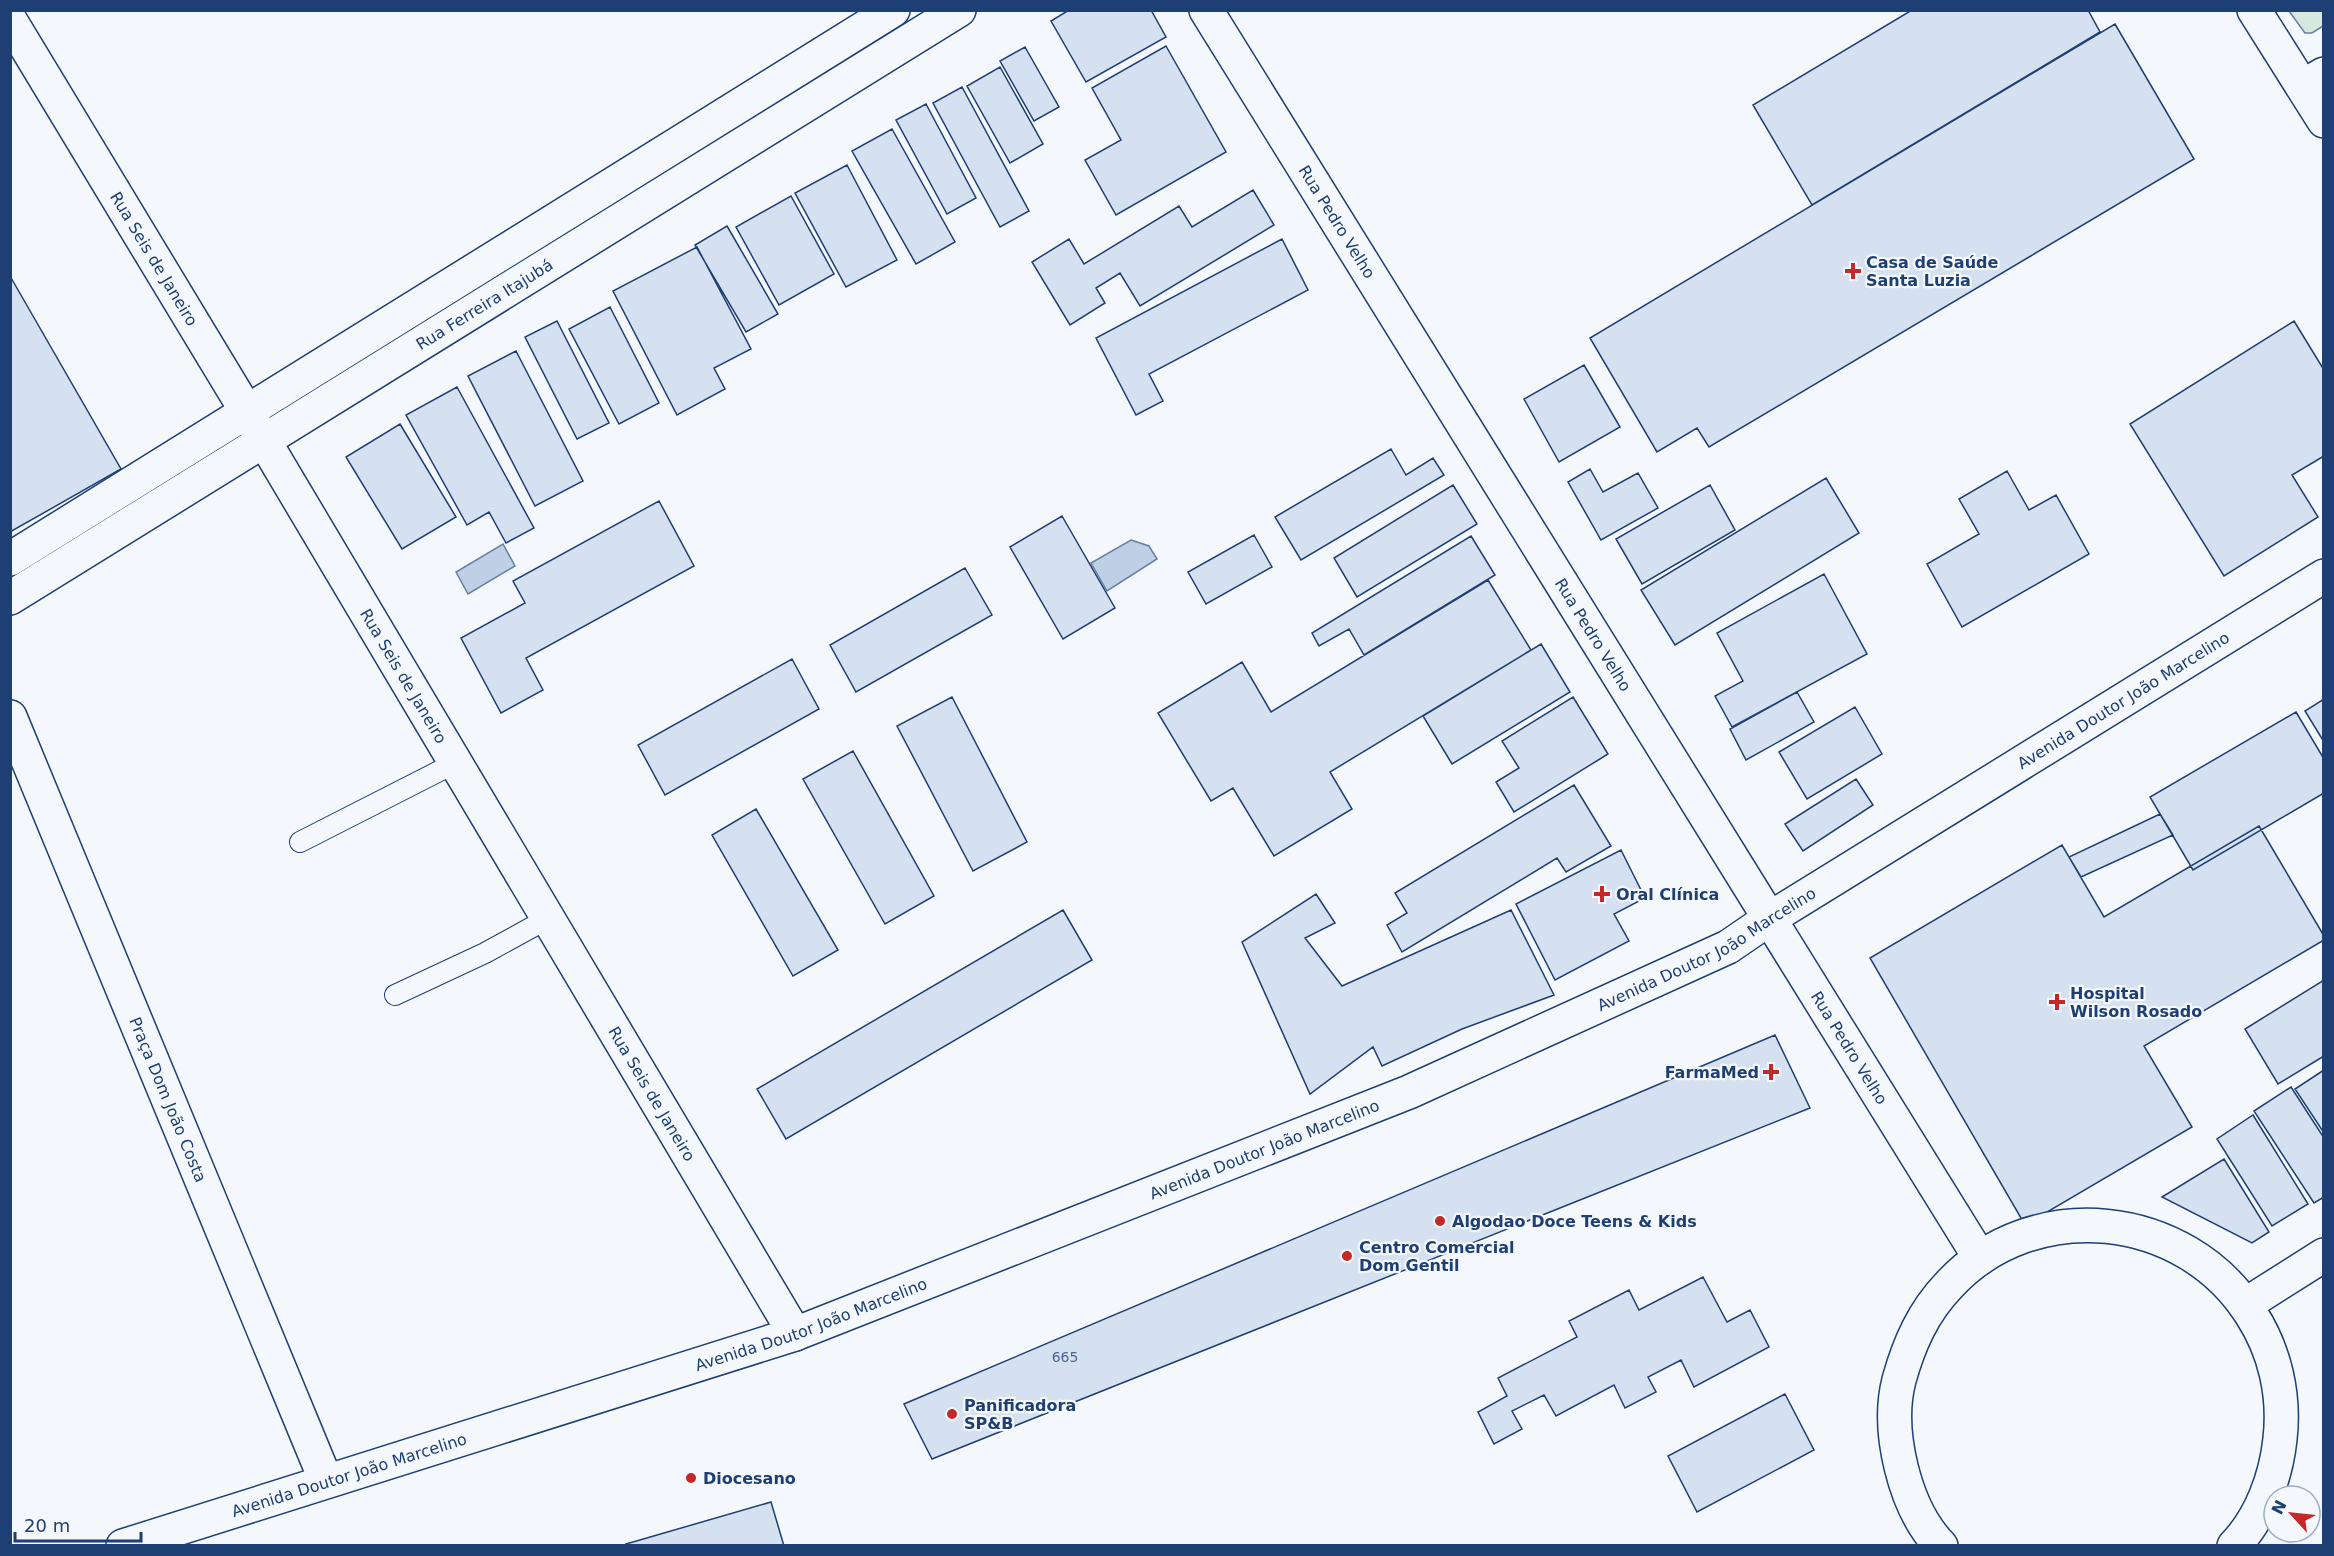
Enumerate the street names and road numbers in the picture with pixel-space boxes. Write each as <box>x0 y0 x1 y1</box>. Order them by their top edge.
street label: Rua Pedro Velho <box>1295 162 1379 282</box>
street label: Rua Seis de Janeiro <box>107 188 202 329</box>
street label: Rua Ferreira Itajubá <box>412 255 556 354</box>
street label: Rua Pedro Velho <box>1551 575 1636 695</box>
street label: Rua Seis de Janeiro <box>356 605 451 747</box>
street label: Avenida Doutor João Marcelino <box>2014 627 2233 773</box>
street label: Avenida Doutor João Marcelino <box>1594 883 1819 1015</box>
street label: Rua Pedro Velho <box>1807 988 1892 1108</box>
street label: Praça Dom João Costa <box>126 1014 211 1185</box>
street label: Rua Seis de Janeiro <box>605 1023 699 1164</box>
street label: Avenida Doutor João Marcelino <box>1147 1095 1382 1203</box>
street label: Avenida Doutor João Marcelino <box>693 1273 930 1374</box>
street label: Avenida Doutor João Marcelino <box>229 1429 469 1521</box>

